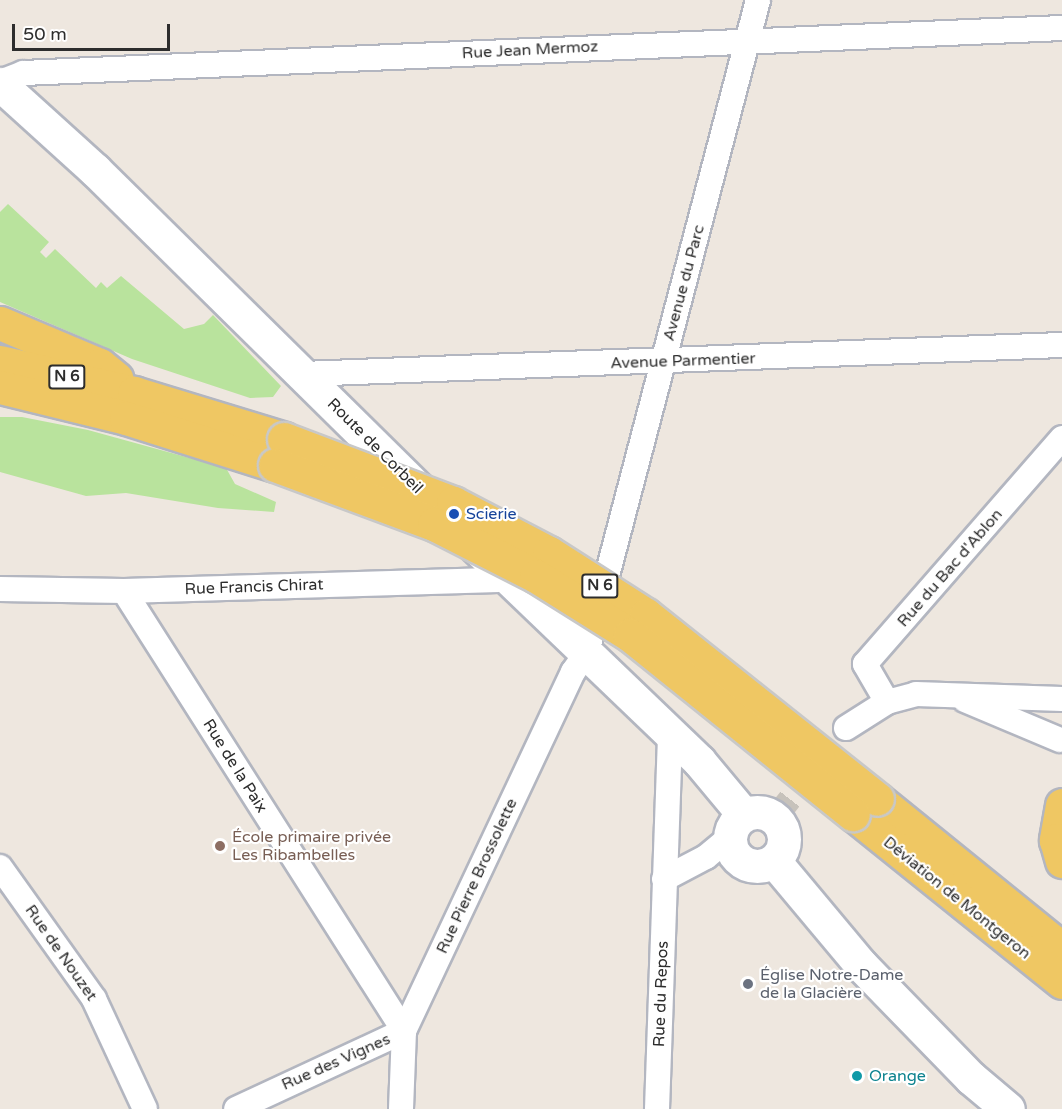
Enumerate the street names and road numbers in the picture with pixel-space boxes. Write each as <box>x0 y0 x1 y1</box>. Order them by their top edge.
street label: Rue Jean Mermoz <box>461 37 599 63</box>
street label: Avenue du Parc <box>659 223 709 343</box>
street label: Avenue Parmentier <box>610 349 756 373</box>
road number: N 6 <box>48 365 86 389</box>
street label: Route de Corbeil <box>323 394 427 498</box>
street label: Rue du Bac d'Ablon <box>893 505 1007 631</box>
road number: N 6 <box>580 574 620 598</box>
street label: Rue Francis Chirat <box>184 575 324 599</box>
street label: Rue de la Paix <box>199 716 271 816</box>
street label: Rue Pierre Brossolette <box>433 795 521 957</box>
street label: Déviation de Montgeron <box>879 833 1035 963</box>
street label: Rue de Nouzet <box>21 901 101 1005</box>
street label: Rue du Repos <box>650 941 672 1047</box>
street label: Rue des Vignes <box>279 1029 393 1095</box>

